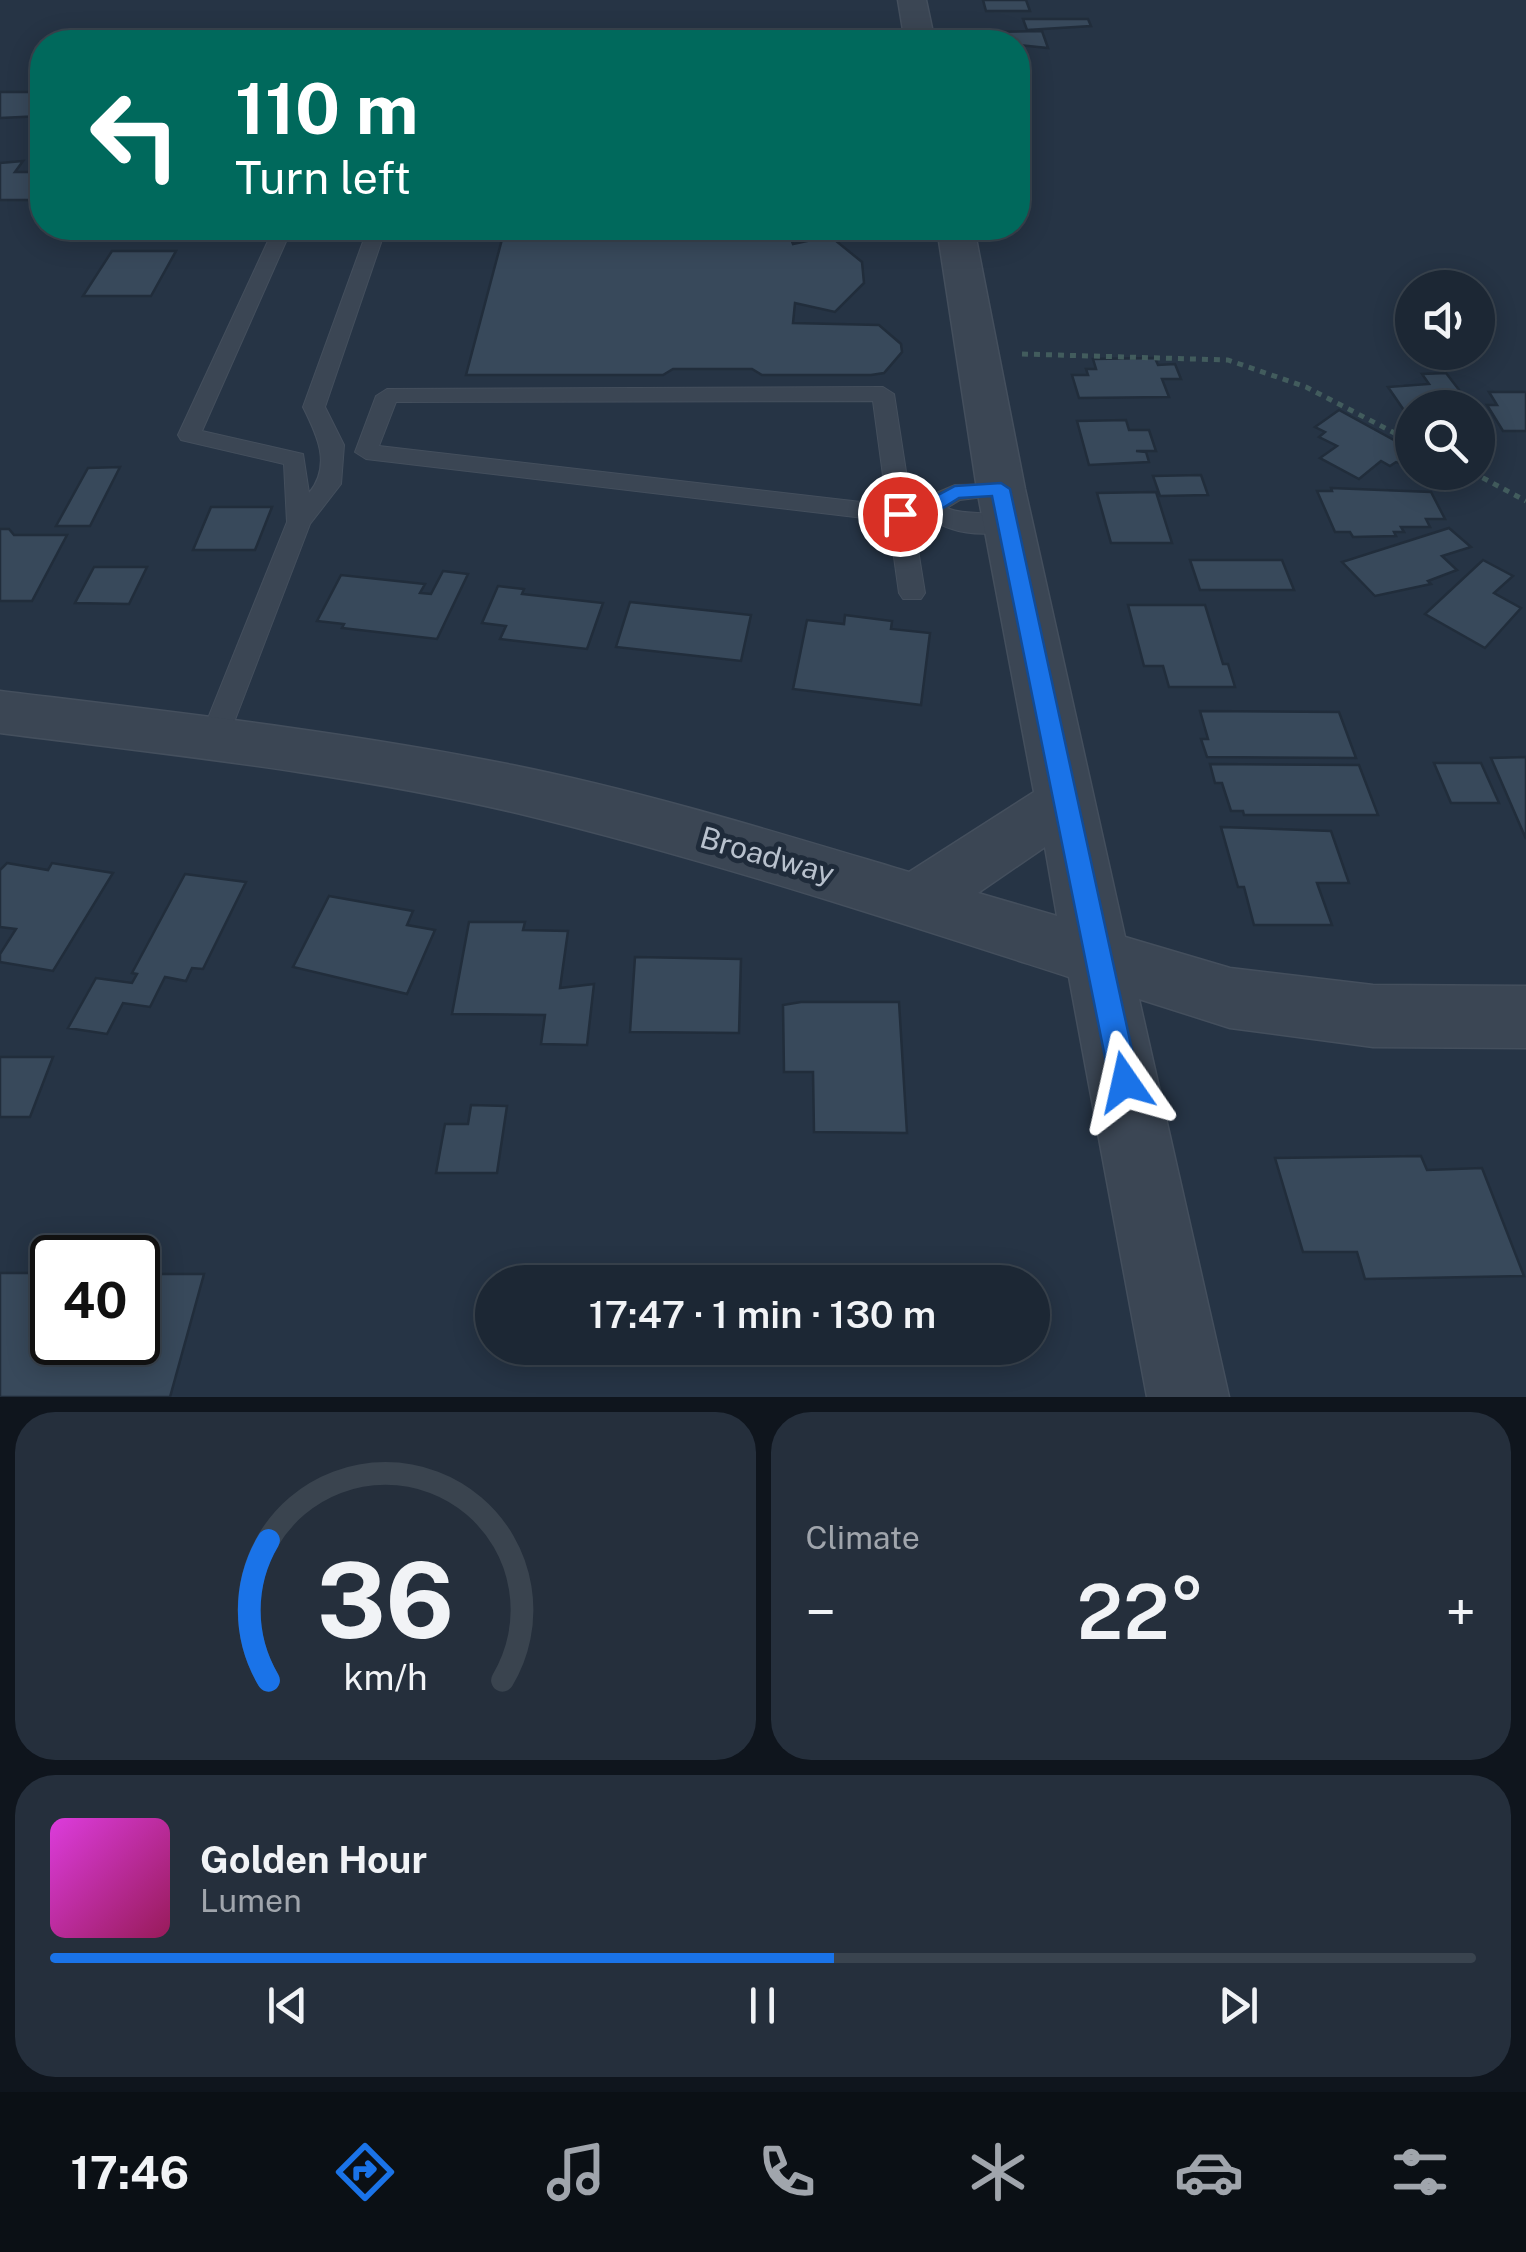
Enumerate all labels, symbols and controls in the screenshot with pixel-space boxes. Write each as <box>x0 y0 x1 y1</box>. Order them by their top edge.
text: 110 m <box>235 67 419 150</box>
icon: left <box>70 70 200 200</box>
text: Turn left <box>235 151 411 204</box>
map controls <box>1395 270 1495 490</box>
button: sound <box>1395 270 1495 370</box>
button: search <box>1395 390 1495 490</box>
pin <box>858 472 943 557</box>
icon: arrive <box>873 487 928 542</box>
street label: Broadway <box>696 819 839 891</box>
position arrow <box>1073 1030 1177 1134</box>
speed limit sign: 40 <box>30 1235 160 1365</box>
text: 17:47 · 1 min · 130 m <box>589 1292 936 1337</box>
text: Climate <box>806 1519 920 1556</box>
text: 36 <box>316 1539 454 1661</box>
text: 22° <box>1077 1568 1205 1656</box>
text: − <box>806 1580 836 1644</box>
text: + <box>1446 1580 1476 1644</box>
text: km/h <box>343 1656 427 1698</box>
text: Golden Hour <box>200 1837 427 1882</box>
text: Lumen <box>200 1882 302 1919</box>
icon: previous <box>260 1978 315 2033</box>
icon: pause <box>735 1978 790 2033</box>
icon: next <box>1211 1978 1266 2033</box>
icon: directions <box>330 2137 400 2207</box>
icon: music <box>541 2137 611 2207</box>
icon: phone <box>752 2137 822 2207</box>
icon: climate <box>963 2137 1033 2207</box>
icon: car <box>1174 2137 1244 2207</box>
icon: filters <box>1385 2137 1455 2207</box>
text: 17:46 <box>71 2146 189 2199</box>

